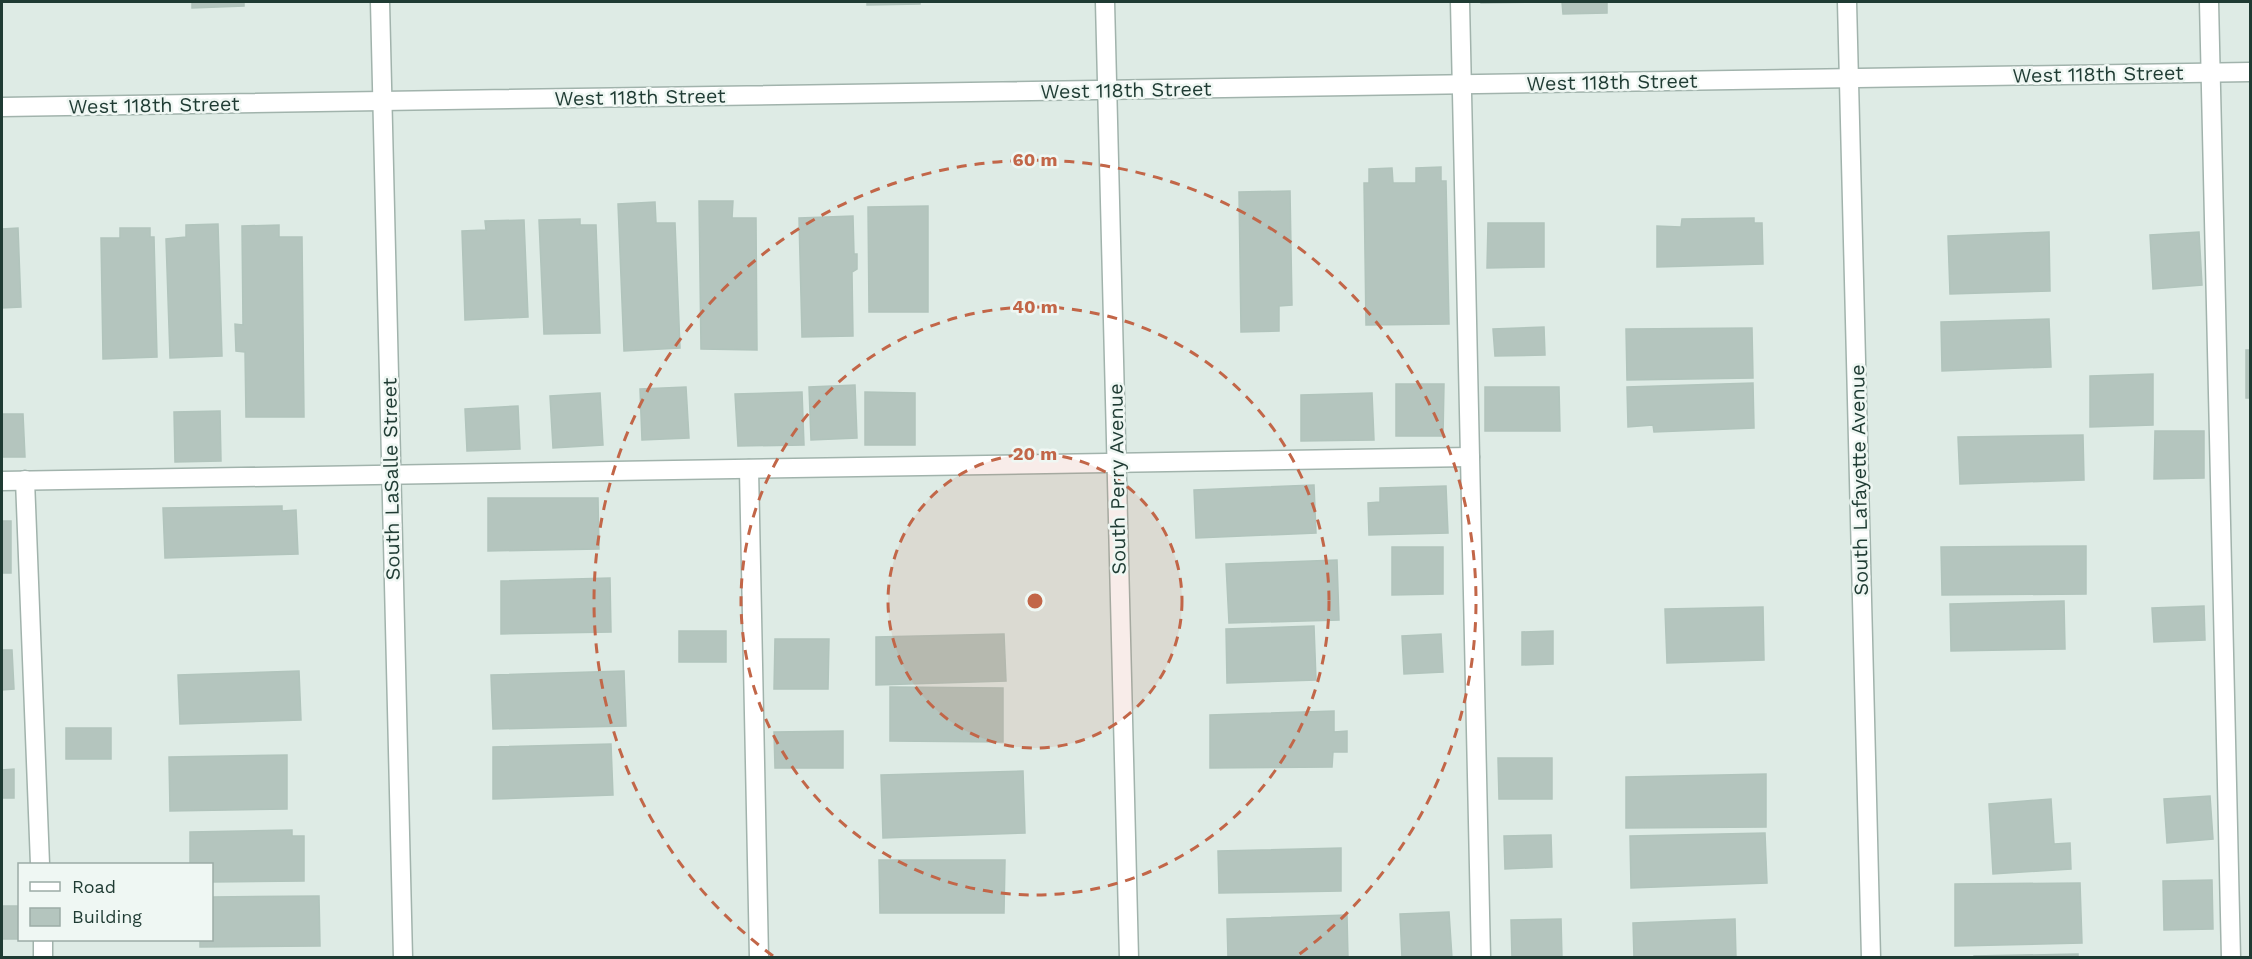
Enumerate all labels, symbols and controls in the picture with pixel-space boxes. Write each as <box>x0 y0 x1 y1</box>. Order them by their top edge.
street label: West 118th Street <box>2012 60 2184 87</box>
street label: West 118th Street <box>1526 68 1698 95</box>
street label: West 118th Street <box>1040 76 1212 103</box>
street label: West 118th Street <box>554 83 726 110</box>
street label: West 118th Street <box>68 91 240 118</box>
text: 60 m <box>1013 149 1057 170</box>
text: 40 m <box>1012 296 1058 317</box>
street label: South Lafayette Avenue <box>1845 364 1873 596</box>
street label: South LaSalle Street <box>377 377 405 581</box>
street label: South Perry Avenue <box>1103 383 1131 575</box>
text: 20 m <box>1013 443 1057 464</box>
centre of rings <box>1025 591 1045 611</box>
legend <box>18 863 213 941</box>
text: Road <box>72 876 116 897</box>
text: Building <box>72 906 142 927</box>

